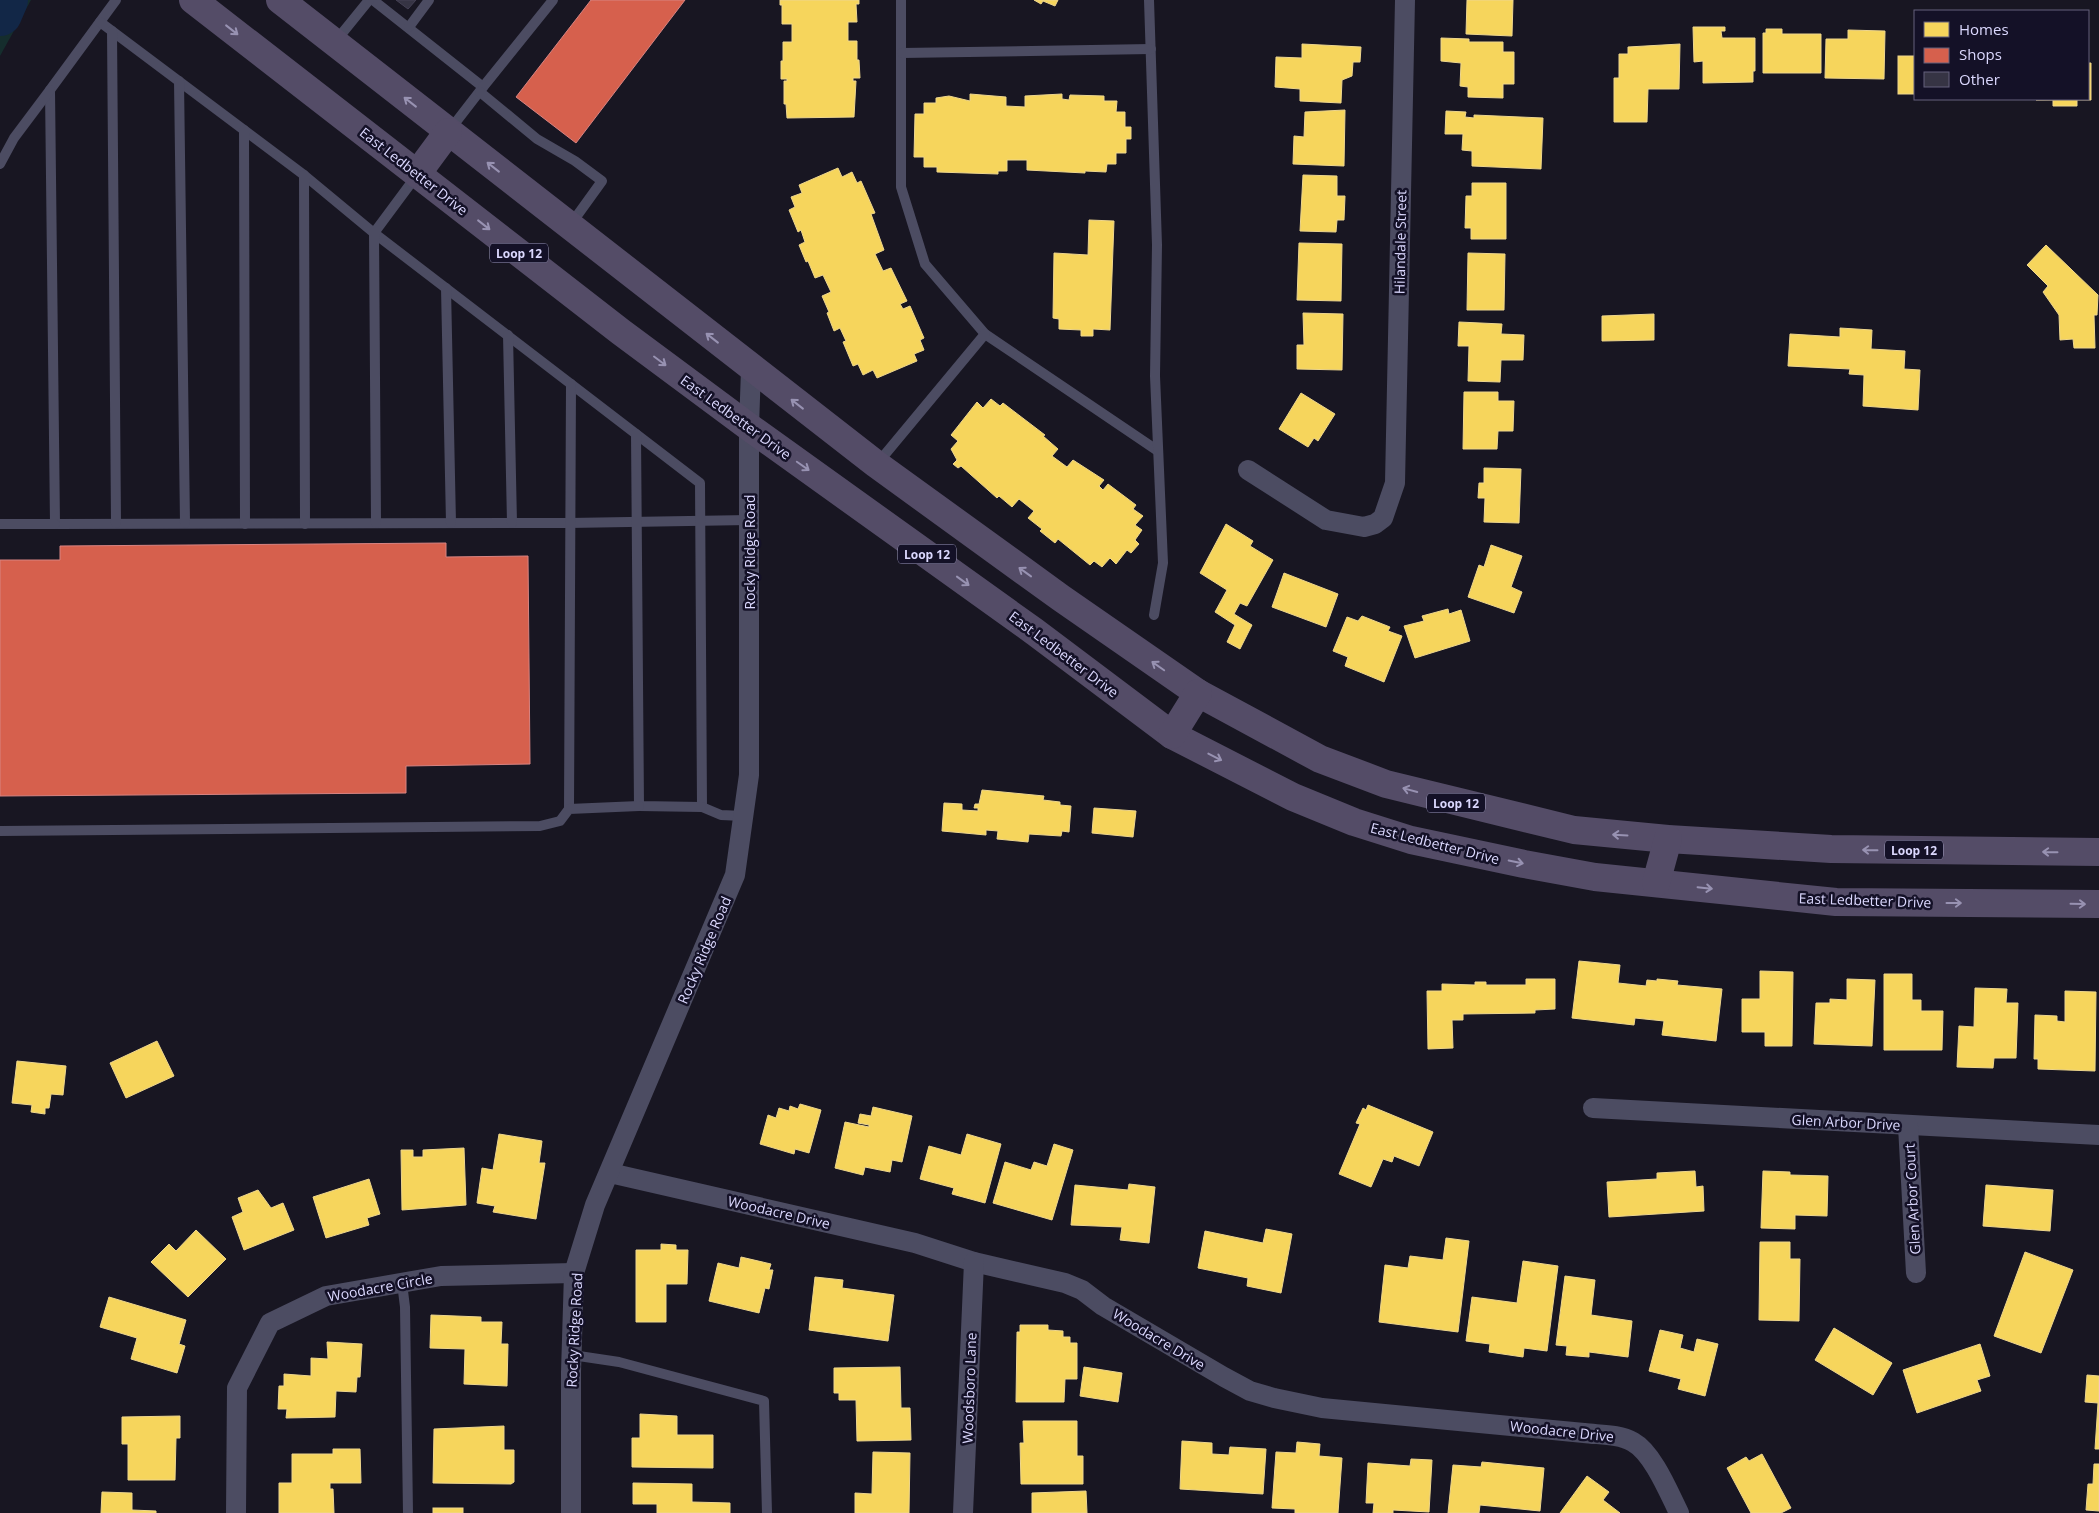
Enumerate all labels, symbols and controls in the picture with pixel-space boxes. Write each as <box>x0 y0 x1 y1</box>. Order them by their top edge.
legend <box>1914 10 2089 100</box>
text: Homes <box>1959 19 2009 39</box>
one-way arrow <box>225 25 239 35</box>
text: Shops <box>1959 44 2002 64</box>
text: Other <box>1959 69 2000 89</box>
one-way arrow <box>404 96 417 107</box>
street label: East Ledbetter Drive <box>356 123 472 219</box>
one-way arrow <box>487 161 500 172</box>
street label: Hilandale Street <box>1390 190 1410 294</box>
one-way arrow <box>477 220 490 231</box>
road number: Loop 12 <box>490 244 548 262</box>
one-way arrow <box>706 333 719 344</box>
one-way arrow <box>653 356 667 366</box>
street label: East Ledbetter Drive <box>677 370 795 464</box>
one-way arrow <box>790 399 803 410</box>
one-way arrow <box>796 461 810 471</box>
street label: Rocky Ridge Road <box>740 494 759 610</box>
road number: Loop 12 <box>898 544 956 564</box>
one-way arrow <box>1018 567 1032 577</box>
one-way arrow <box>956 575 970 586</box>
street label: East Ledbetter Drive <box>1005 607 1123 702</box>
one-way arrow <box>1151 661 1165 671</box>
one-way arrow <box>1208 752 1223 762</box>
one-way arrow <box>1402 785 1418 794</box>
road number: Loop 12 <box>1427 794 1485 812</box>
street label: East Ledbetter Drive <box>1368 818 1502 868</box>
one-way arrow <box>1612 830 1628 839</box>
road number: Loop 12 <box>1885 840 1943 860</box>
one-way arrow <box>1863 845 1879 855</box>
one-way arrow <box>2043 847 2059 856</box>
one-way arrow <box>1507 858 1523 867</box>
one-way arrow <box>1696 883 1712 893</box>
street label: East Ledbetter Drive <box>1798 888 1932 912</box>
street label: Rocky Ridge Road <box>673 893 735 1007</box>
one-way arrow <box>1946 898 1962 908</box>
one-way arrow <box>2070 899 2086 909</box>
street label: Glen Arbor Drive <box>1791 1110 1901 1134</box>
street label: Glen Arbor Court <box>1900 1143 1924 1255</box>
street label: Woodacre Drive <box>726 1191 832 1233</box>
street label: Woodacre Circle <box>326 1268 434 1306</box>
street label: Rocky Ridge Road <box>562 1272 586 1388</box>
street label: Woodacre Drive <box>1109 1304 1209 1374</box>
street label: Woodsboro Lane <box>958 1332 980 1444</box>
street label: Woodacre Drive <box>1509 1416 1615 1446</box>

